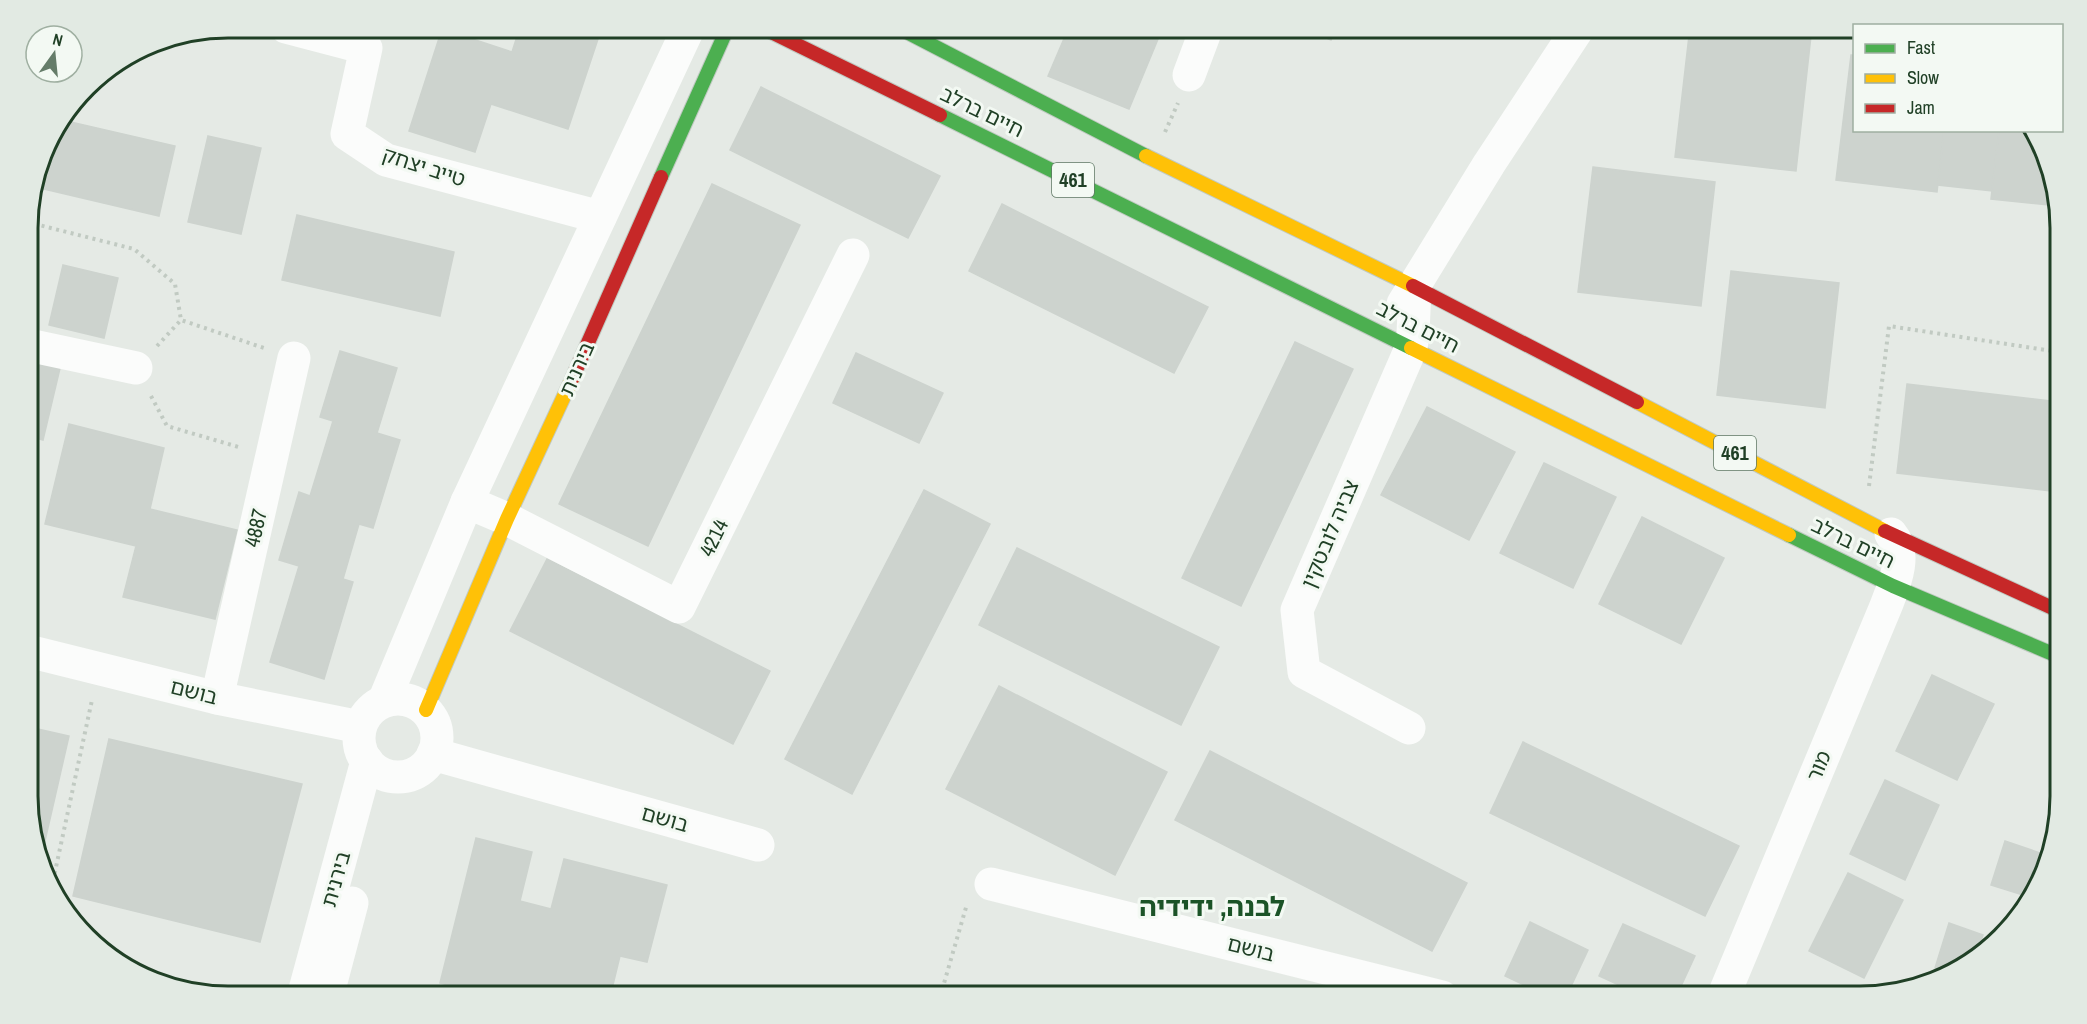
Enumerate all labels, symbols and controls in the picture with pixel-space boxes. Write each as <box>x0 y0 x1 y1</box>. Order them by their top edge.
north arrow <box>24 24 84 84</box>
legend <box>1853 24 2063 132</box>
text: N <box>50 28 65 51</box>
text: Fast <box>1907 35 1935 60</box>
text: Slow <box>1907 65 1939 90</box>
street label: חיים ברלב <box>936 79 1029 144</box>
text: Jam <box>1907 95 1935 120</box>
street label: טייב יצחק <box>379 139 470 194</box>
road number: 461 <box>1052 163 1094 197</box>
street label: חיים ברלב <box>1372 293 1465 360</box>
street label: בירנית <box>552 337 601 401</box>
road number: 461 <box>1714 436 1756 470</box>
street label: צביה לובטקין <box>1294 475 1365 593</box>
street label: 4887 <box>237 506 274 550</box>
street label: חיים ברלב <box>1807 510 1900 575</box>
street label: 4214 <box>692 514 735 561</box>
street label: בושם <box>167 672 221 711</box>
street label: מור <box>1799 746 1838 786</box>
street label: בושם <box>638 798 692 839</box>
street label: בירנית <box>314 848 357 910</box>
district label: לבנה, ידידיה <box>1139 888 1285 924</box>
street label: בושם <box>1224 929 1278 968</box>

